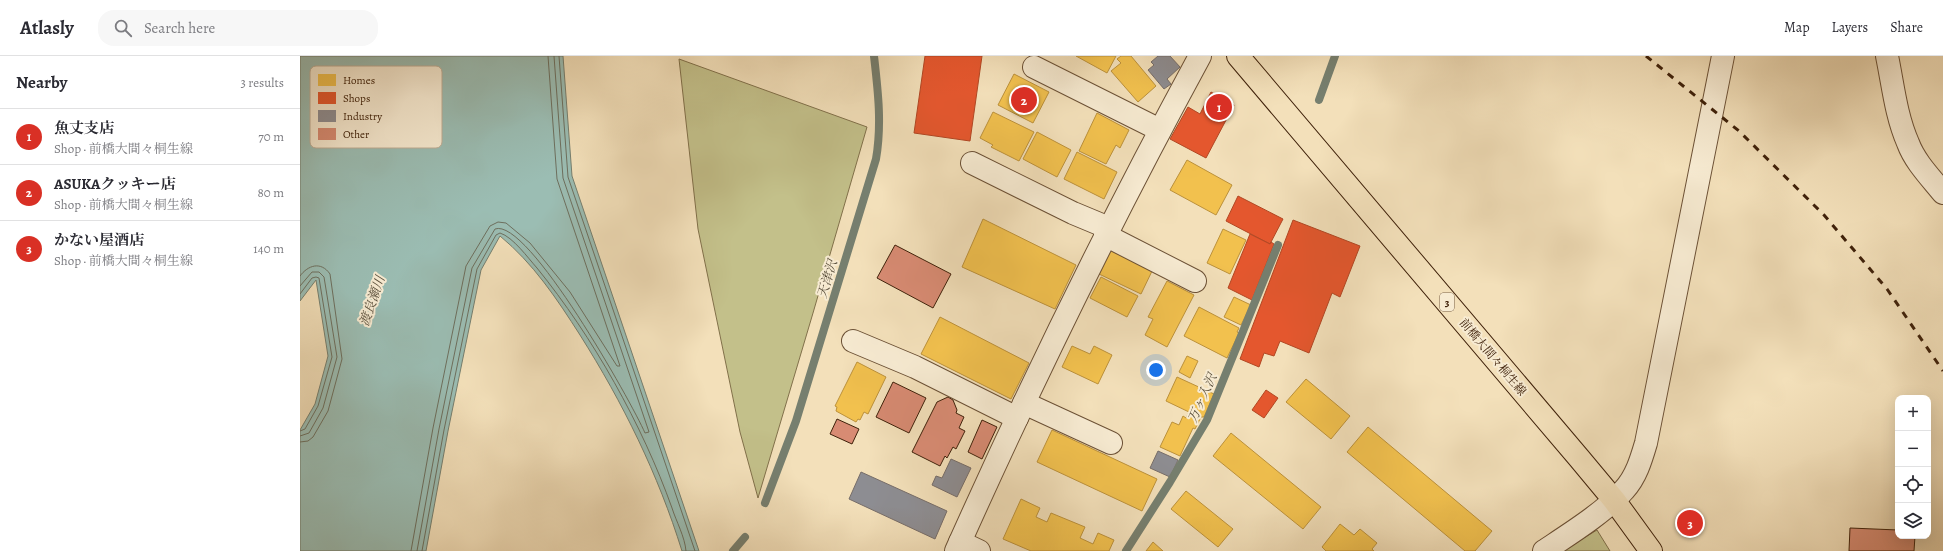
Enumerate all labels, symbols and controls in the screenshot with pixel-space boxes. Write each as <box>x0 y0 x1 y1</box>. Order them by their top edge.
search box <box>98 10 378 46</box>
text: Atlasly <box>20 15 74 41</box>
icon: search <box>112 17 134 39</box>
text: Search here <box>144 18 215 38</box>
text: Map <box>1784 18 1810 37</box>
text: Layers <box>1832 18 1868 37</box>
text: Share <box>1890 18 1923 37</box>
legend <box>310 66 442 148</box>
text: Nearby <box>16 71 67 94</box>
text: Homes <box>343 73 375 88</box>
text: 3 results <box>240 74 284 91</box>
pin: 2 <box>1011 85 1037 115</box>
text: Shops <box>343 91 370 106</box>
pin: 1 <box>1206 92 1232 122</box>
text: Industry <box>343 109 382 124</box>
text: 魚丈支店 <box>54 118 114 138</box>
text: Other <box>343 127 369 142</box>
text: 1 <box>27 128 31 145</box>
text: 70 m <box>258 128 284 145</box>
text: Shop · 前橋大間々桐生線 <box>54 140 193 157</box>
text: ASUKAクッキー店 <box>54 174 175 194</box>
text: 2 <box>26 184 32 201</box>
text: 80 m <box>257 184 284 201</box>
text: Shop · 前橋大間々桐生線 <box>54 196 193 213</box>
text: かない屋酒店 <box>54 230 144 250</box>
text: 3 <box>26 240 32 257</box>
text: 140 m <box>253 240 284 257</box>
text: Shop · 前橋大間々桐生線 <box>54 252 193 269</box>
water label: 天津沢 <box>813 256 841 300</box>
water label: 渡良瀬川 <box>355 272 389 328</box>
road number: 3 <box>1440 293 1454 311</box>
street label: 前橋大間々桐生線 <box>1456 315 1530 399</box>
your location <box>1146 360 1166 380</box>
water label: 万ヶ入沢 <box>1184 369 1221 425</box>
map controls <box>1895 395 1931 539</box>
button: + <box>1895 395 1931 431</box>
button: − <box>1895 431 1931 467</box>
button: locate <box>1895 467 1931 503</box>
button: layers <box>1895 503 1931 539</box>
pin: 3 <box>1677 508 1703 538</box>

